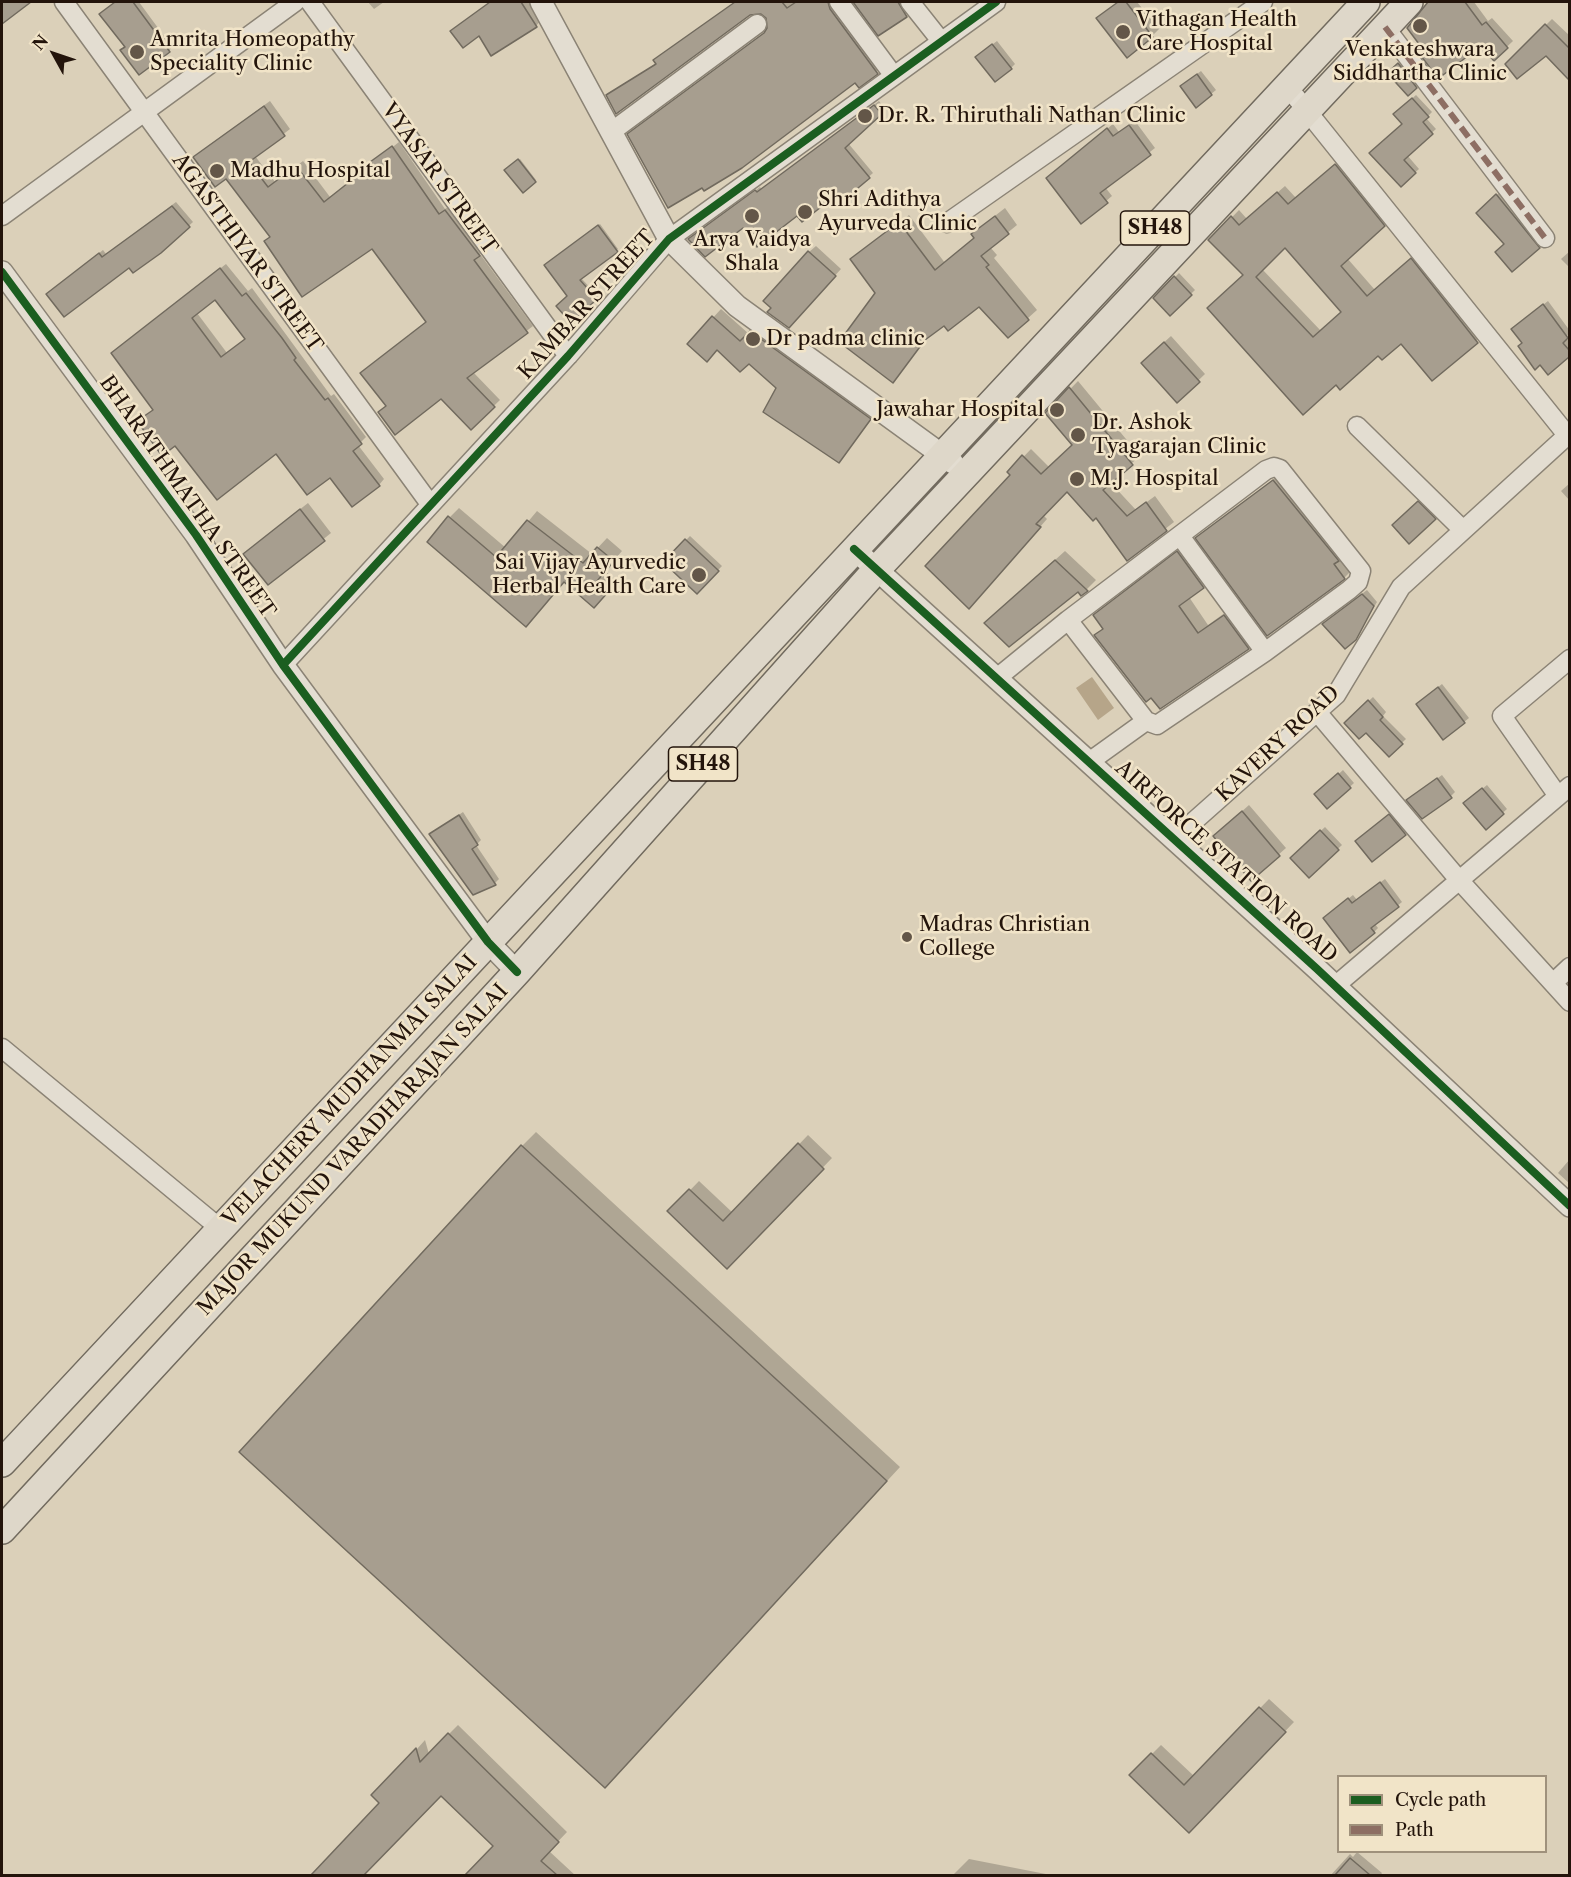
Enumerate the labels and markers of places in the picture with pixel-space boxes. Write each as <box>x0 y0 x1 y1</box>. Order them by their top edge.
place label: Vithagan Health Care Hospital <box>1136 7 1297 57</box>
marker: Venkateshwara Siddhartha Clinic <box>1411 17 1429 35</box>
marker: Vithagan Health Care Hospital <box>1114 23 1132 41</box>
place label: Amrita Homeopathy Speciality Clinic <box>150 27 355 77</box>
place label: Venkateshwara Siddhartha Clinic <box>1333 37 1507 87</box>
marker: Amrita Homeopathy Speciality Clinic <box>128 43 146 61</box>
place label: Dr. R. Thiruthali Nathan Clinic <box>878 103 1186 129</box>
marker: Dr. R. Thiruthali Nathan Clinic <box>856 107 874 125</box>
place label: Madhu Hospital <box>230 158 390 184</box>
marker: Madhu Hospital <box>208 162 226 180</box>
place label: Shri Adithya Ayurveda Clinic <box>818 187 977 237</box>
marker: Shri Adithya Ayurveda Clinic <box>796 203 814 221</box>
marker: Arya Vaidya Shala <box>743 207 761 225</box>
place label: Arya Vaidya Shala <box>693 227 811 277</box>
place label: Dr padma clinic <box>766 326 925 352</box>
marker: Dr padma clinic <box>744 330 762 348</box>
place label: Jawahar Hospital <box>876 397 1044 423</box>
marker: Jawahar Hospital <box>1048 401 1066 419</box>
place label: Dr. Ashok Tyagarajan Clinic <box>1092 410 1266 460</box>
marker: Dr. Ashok Tyagarajan Clinic <box>1069 426 1087 444</box>
place label: M.J. Hospital <box>1090 466 1218 492</box>
marker: M.J. Hospital <box>1068 470 1086 488</box>
place label: Sai Vijay Ayurvedic Herbal Health Care <box>492 550 686 600</box>
marker: Sai Vijay Ayurvedic Herbal Health Care <box>690 566 708 584</box>
place label: Madras Christian College <box>919 912 1090 962</box>
marker: Madras Christian College <box>900 930 914 944</box>

